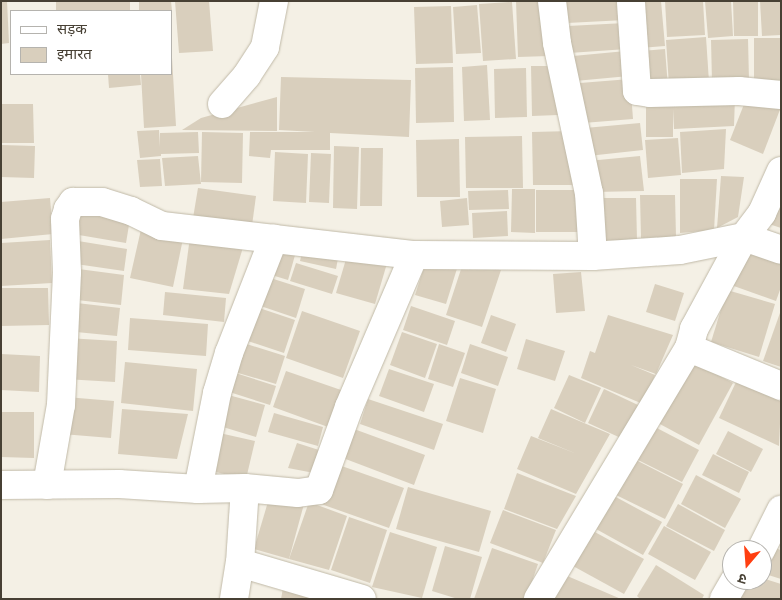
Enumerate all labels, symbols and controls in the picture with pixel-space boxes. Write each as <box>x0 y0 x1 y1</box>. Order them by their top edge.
legend <box>10 10 172 75</box>
text: सड़क <box>57 20 87 39</box>
text: इमारत <box>57 45 92 64</box>
north arrow <box>722 540 772 590</box>
text: उ <box>736 569 749 588</box>

